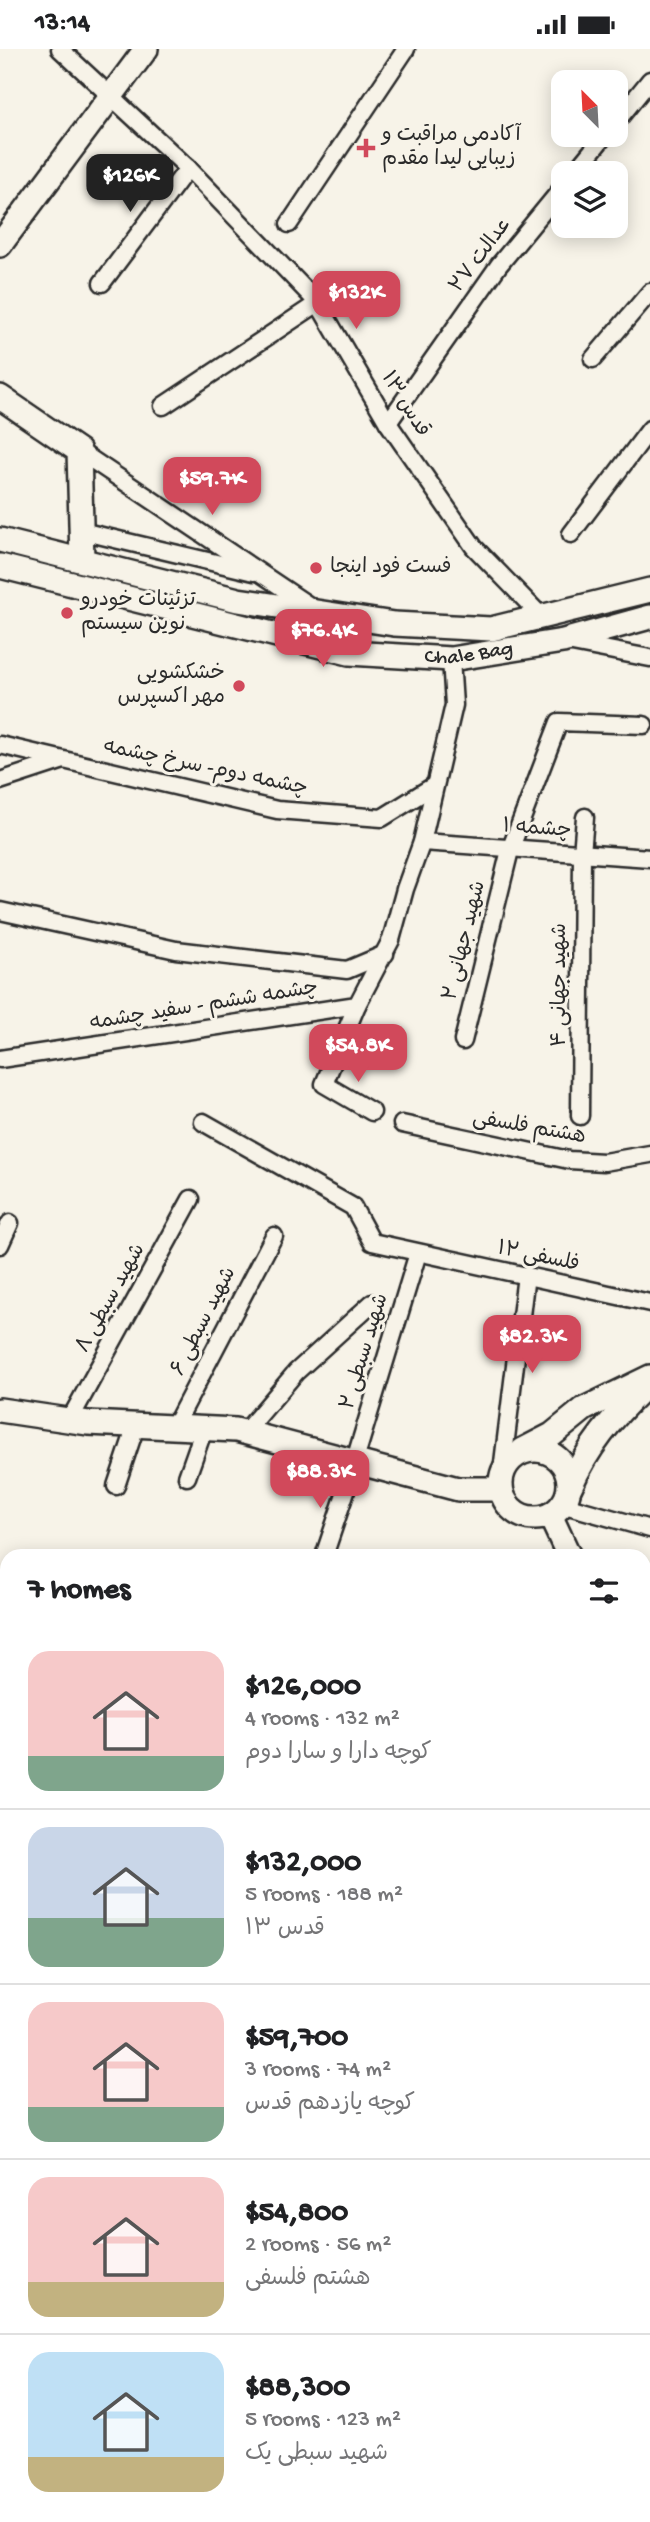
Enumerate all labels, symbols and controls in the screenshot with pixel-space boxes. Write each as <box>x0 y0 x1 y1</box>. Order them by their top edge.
text: 13:14 <box>35 9 90 40</box>
north arrow <box>551 70 628 147</box>
map controls <box>551 70 628 238</box>
place label: آکادمی مراقبت و زیبایی لیدا مقدم <box>380 122 522 173</box>
marker: آکادمی مراقبت و زیبایی لیدا مقدم <box>356 138 376 158</box>
pin: $126K <box>81 155 179 214</box>
button: layers <box>551 161 628 238</box>
text: $126K <box>102 163 158 190</box>
street label: عدالت ۲۷ <box>445 213 519 299</box>
pin: $132K <box>307 271 405 331</box>
text: $132K <box>328 280 384 307</box>
street label: قدس ۱۳ <box>374 367 434 443</box>
pin: $59.7K <box>155 457 269 517</box>
text: $59.7K <box>179 466 245 493</box>
place label: فست فود اينجا <box>330 556 451 581</box>
marker: فست فود اينجا <box>308 560 324 576</box>
place label: تزئینات خودرو نوین سیستم <box>79 589 197 638</box>
marker: تزئینات خودرو نوین سیستم <box>59 605 75 621</box>
pin: $76.4K <box>266 609 380 669</box>
text: $76.4K <box>291 618 355 645</box>
street label: Chale Bag <box>424 637 515 672</box>
place label: خشکشویی مهر اکسپرس <box>117 662 225 711</box>
marker: خشکشویی مهر اکسپرس <box>231 678 247 694</box>
street label: چشمه دوم- سرخ چشمه <box>100 735 310 803</box>
street label: چشمه ۱ <box>502 815 572 845</box>
street label: ۲ شهید جهانی <box>439 879 493 1003</box>
street label: ۴ شهید جهانی <box>549 923 574 1047</box>
street label: چشمه ششم - سفید چشمه <box>88 977 320 1037</box>
pin: $54.8K <box>301 1025 415 1084</box>
text: $54.8K <box>325 1033 391 1060</box>
street label: هشتم فلسفی <box>470 1107 588 1151</box>
street label: ۱۲ فلسفی <box>495 1237 581 1279</box>
street label: ۸ شهید سبطی <box>72 1240 152 1358</box>
street label: ۶ شهید سبطی <box>167 1263 243 1381</box>
street label: ۲ شهید سبطی <box>336 1291 396 1413</box>
pin: $82.3K <box>475 1315 589 1375</box>
text: $82.3K <box>499 1324 565 1351</box>
pin: $88.3K <box>263 1451 377 1510</box>
text: $88.3K <box>286 1459 354 1486</box>
icon: filters <box>585 1572 623 1610</box>
text: 7 homes <box>28 1574 130 1609</box>
text: $126,000 <box>245 1671 361 1706</box>
icon: home <box>84 1679 168 1763</box>
text: 4 rooms · 132 m² <box>245 1706 400 1733</box>
text: کوچه دارا و سارا دوم <box>245 1740 432 1767</box>
text: $132,000 <box>245 1847 361 1882</box>
icon: home <box>84 1855 168 1939</box>
text: 5 rooms · 188 m² <box>245 1882 403 1909</box>
text: قدس ۱۳ <box>245 1916 325 1943</box>
text: $59,700 <box>245 2022 348 2057</box>
icon: home <box>84 2030 168 2114</box>
text: 3 rooms · 74 m² <box>245 2057 391 2084</box>
text: کوچه یازدهم قدس <box>245 2091 415 2118</box>
text: $54,800 <box>245 2197 348 2232</box>
icon: home <box>84 2205 168 2289</box>
text: 2 rooms · 56 m² <box>245 2232 391 2259</box>
text: هشتم فلسفی <box>245 2266 370 2293</box>
text: $88,300 <box>245 2372 350 2407</box>
icon: home <box>84 2380 168 2464</box>
text: 5 rooms · 123 m² <box>245 2407 401 2434</box>
text: شهید سبطی یک <box>245 2441 388 2468</box>

